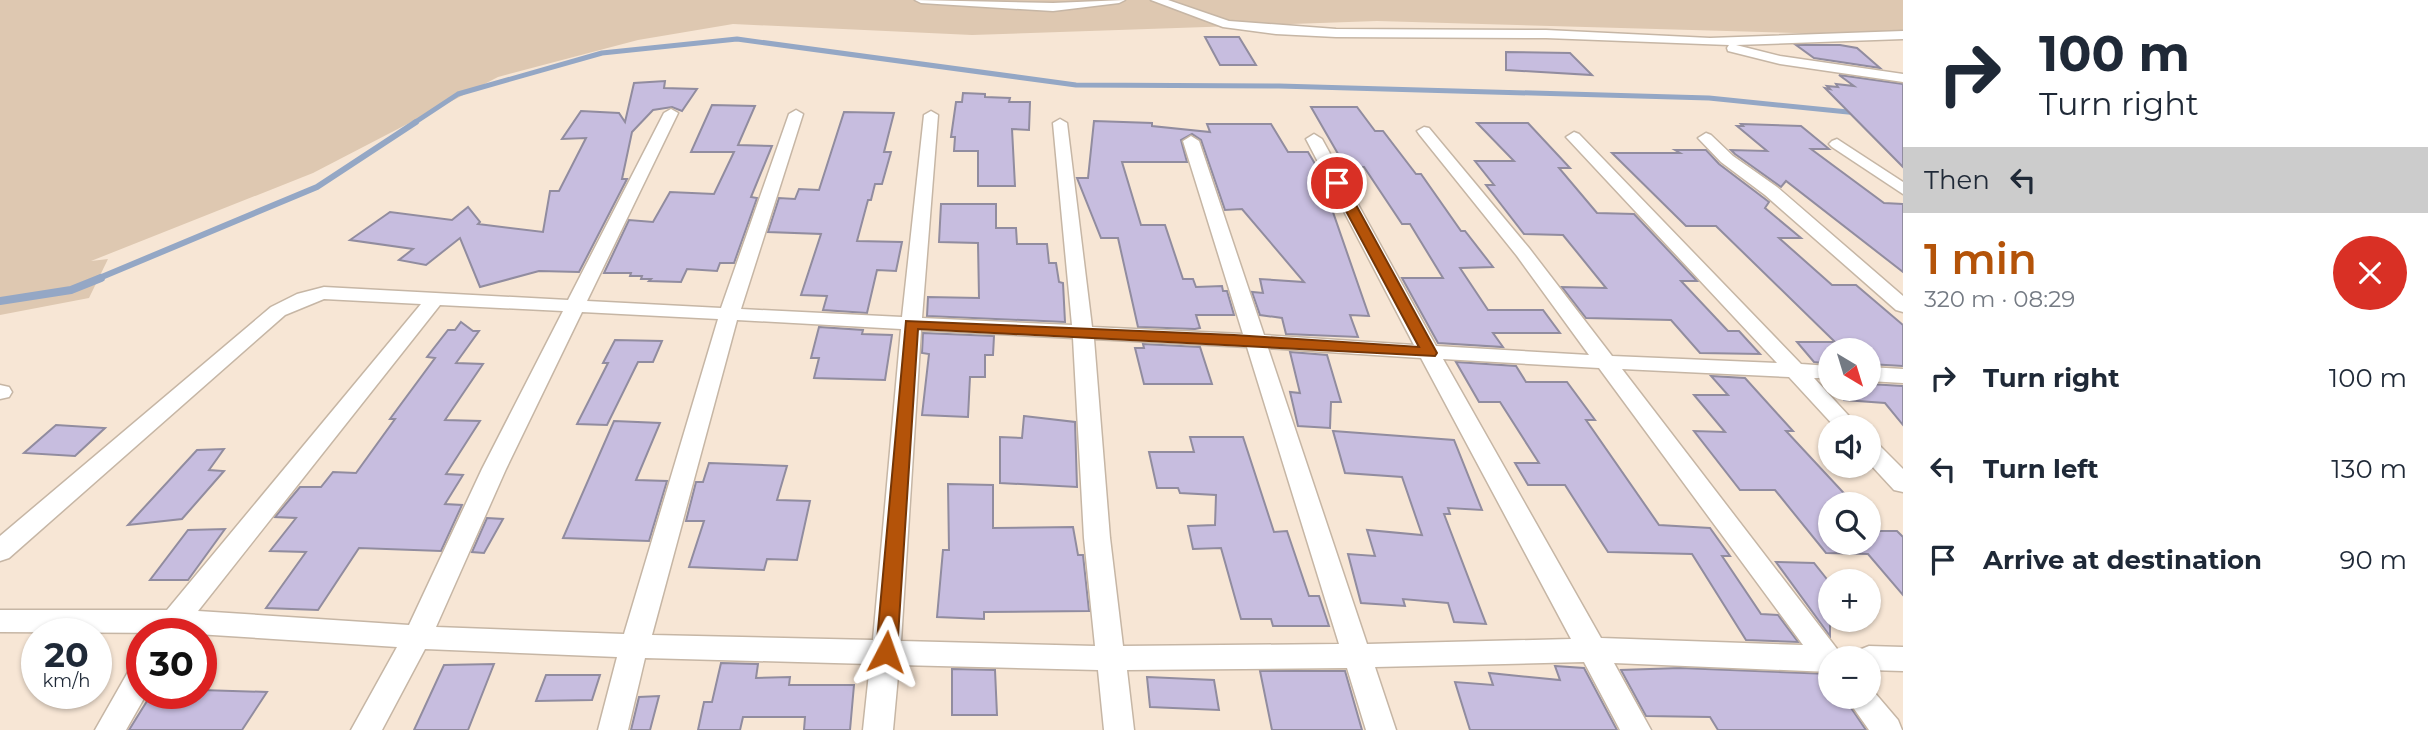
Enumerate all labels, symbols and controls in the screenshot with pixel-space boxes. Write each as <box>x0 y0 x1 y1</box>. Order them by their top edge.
text: 100 m <box>2039 24 2190 83</box>
icon: right <box>1924 28 2015 119</box>
text: Turn right <box>2039 84 2199 123</box>
pin <box>1307 153 1367 213</box>
icon: left <box>2004 161 2042 199</box>
icon: arrive <box>1318 164 1356 202</box>
text: Then <box>1924 164 1990 196</box>
text: 1 min <box>1924 233 2037 285</box>
button: close <box>2333 236 2407 310</box>
text: 320 m · 08:29 <box>1924 285 2075 313</box>
north arrow <box>1818 338 1881 401</box>
map controls <box>1818 338 1881 709</box>
icon: right <box>1924 359 1962 397</box>
text: Turn right <box>1983 362 2119 394</box>
text: 100 m <box>2329 362 2407 394</box>
button: sound <box>1818 415 1881 478</box>
icon: left <box>1924 450 1962 488</box>
text: Turn left <box>1983 453 2099 485</box>
text: 130 m <box>2331 453 2407 485</box>
button: search <box>1818 492 1881 555</box>
icon: arrive <box>1924 541 1962 579</box>
text: Arrive at destination <box>1983 544 2262 576</box>
text: 90 m <box>2340 544 2407 576</box>
button: + <box>1818 569 1881 632</box>
position arrow <box>849 615 923 689</box>
speed limit sign: 30 <box>126 618 217 709</box>
text: 20 <box>44 633 89 676</box>
button: − <box>1818 646 1881 709</box>
text: km/h <box>42 670 91 692</box>

